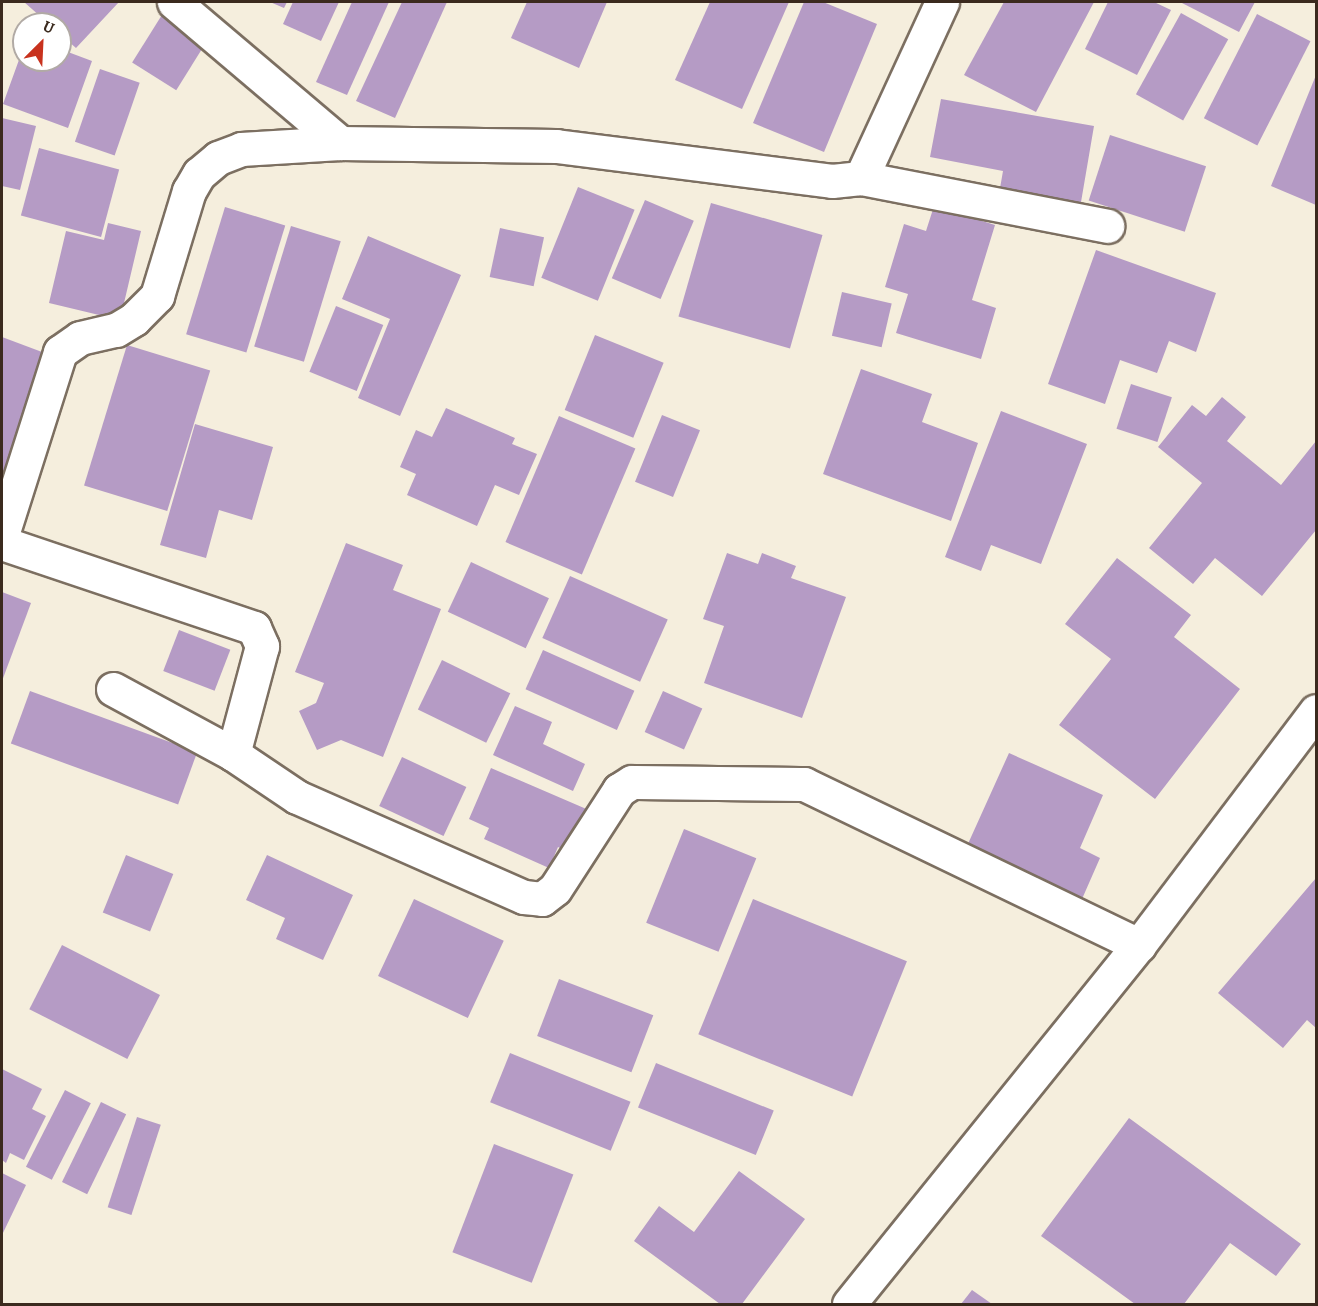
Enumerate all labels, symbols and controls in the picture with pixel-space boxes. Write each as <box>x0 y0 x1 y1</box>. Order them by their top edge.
north arrow <box>12 12 72 72</box>
text: U <box>39 15 58 40</box>

